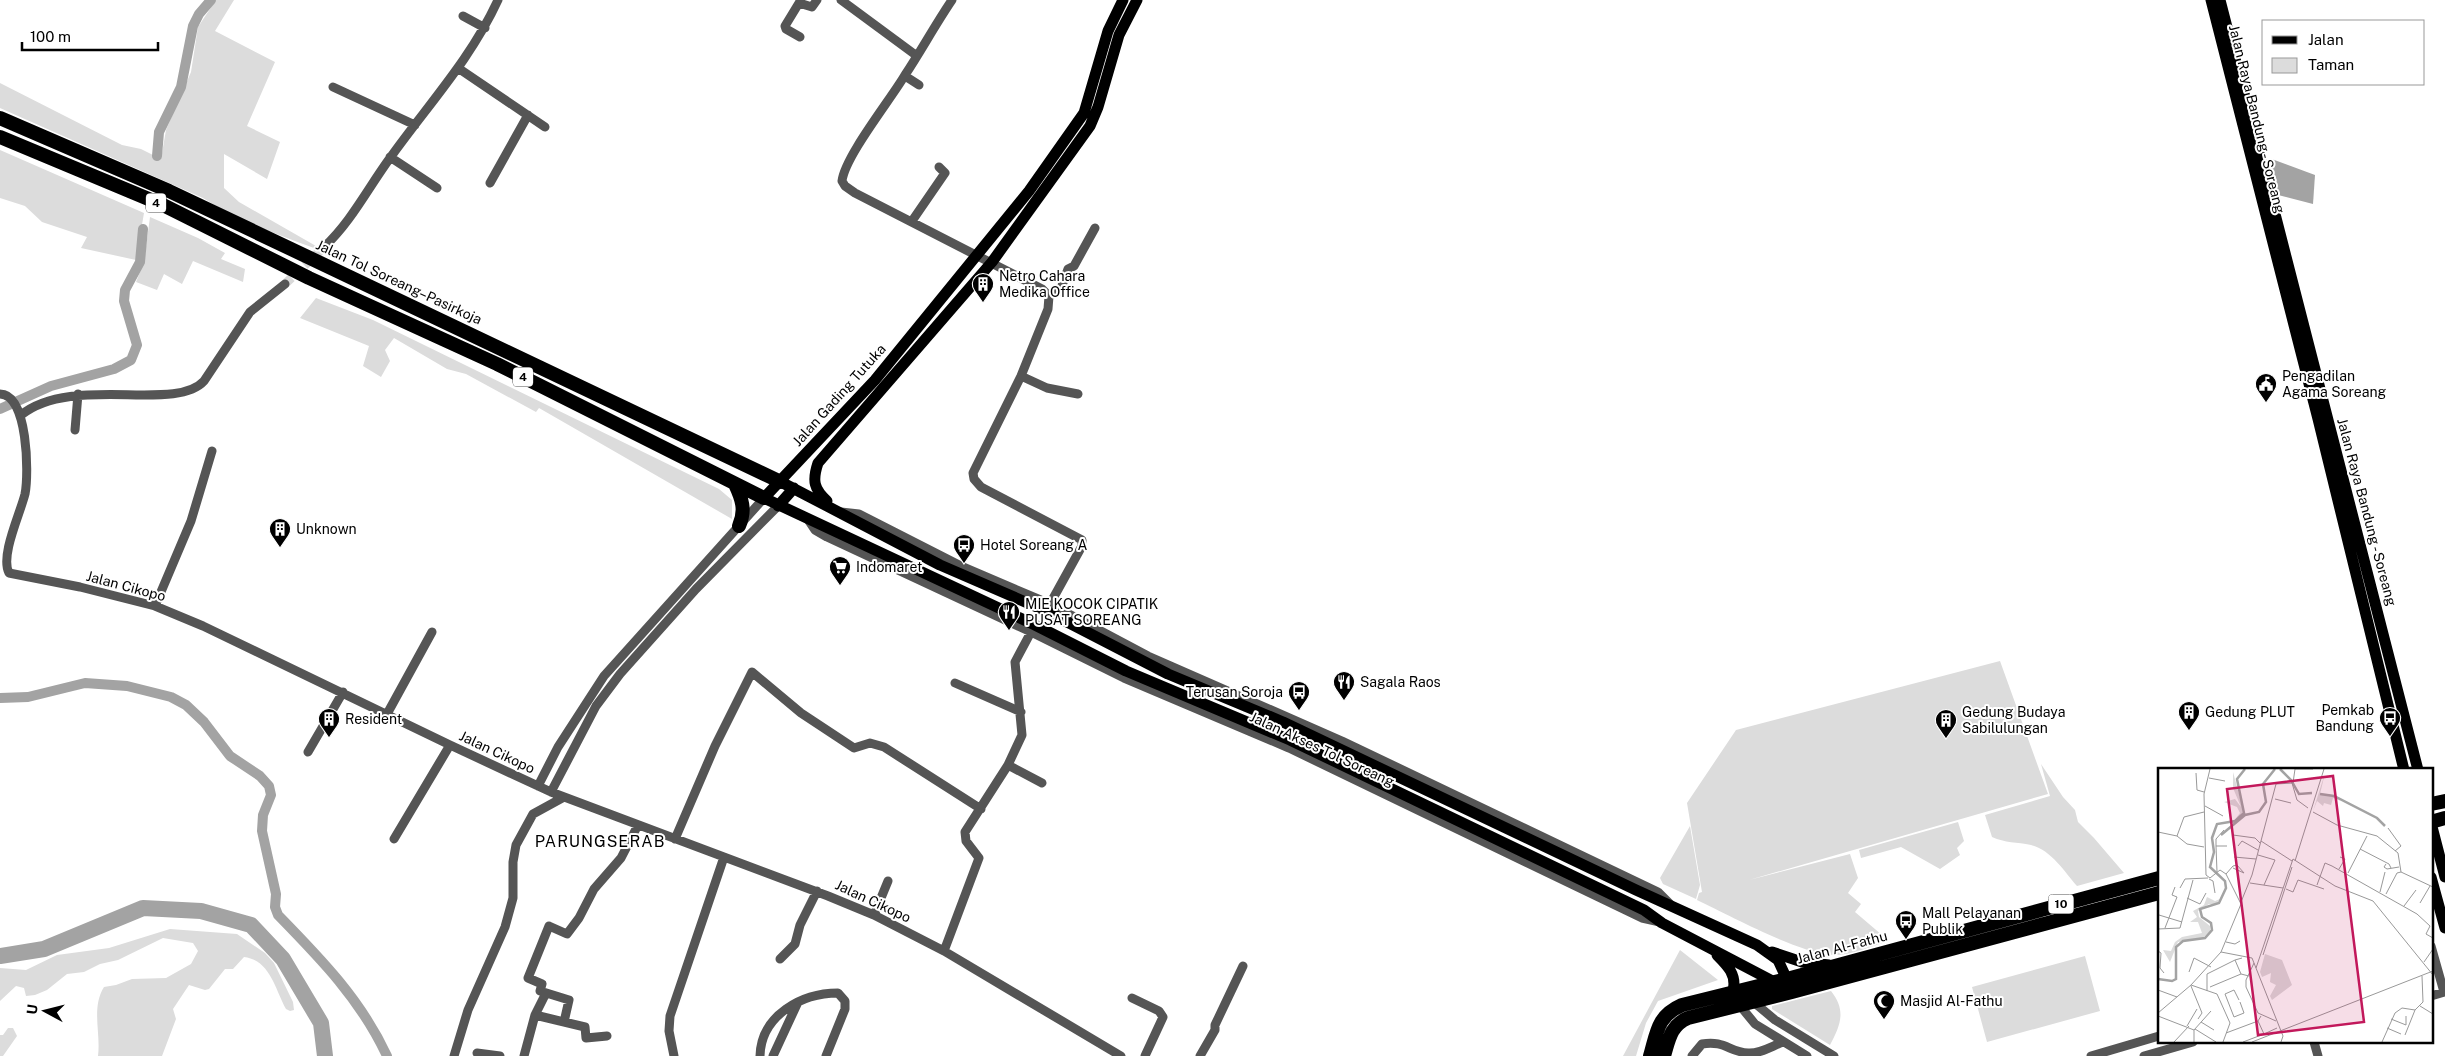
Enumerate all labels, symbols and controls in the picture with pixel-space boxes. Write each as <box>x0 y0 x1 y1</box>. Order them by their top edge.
scale bar <box>22 20 159 52</box>
legend <box>2262 20 2425 85</box>
street label: Jalan Raya Bandung - Soreang <box>2226 23 2288 215</box>
text: 100 m <box>30 28 71 45</box>
text: Jalan <box>2308 31 2344 48</box>
text: Taman <box>2308 56 2354 73</box>
road number: 4 <box>146 194 166 212</box>
street label: Jalan Tol Soreang–Pasirkoja <box>314 236 484 328</box>
place label: Netro Cahara Medika Office <box>999 268 1090 300</box>
building icon: Netro Cahara Medika Office <box>971 272 995 303</box>
street label: Jalan Gading Tutuka <box>789 341 889 449</box>
road number: 4 <box>513 368 533 387</box>
place label: Pengadilan Agama Soreang <box>2282 368 2386 400</box>
public building icon: Pengadilan Agama Soreang <box>2254 372 2278 403</box>
street label: Jalan Raya Bandung - Soreang <box>2334 416 2400 608</box>
building icon: Unknown <box>268 517 292 548</box>
place label: Unknown <box>296 521 357 537</box>
bus stop icon: Hotel Soreang A <box>952 533 976 564</box>
place label: Hotel Soreang A <box>980 537 1087 553</box>
supermarket icon: Indomaret <box>828 555 852 586</box>
place label: Indomaret <box>856 559 923 575</box>
street label: Jalan Cikopo <box>85 568 167 604</box>
place label: MIE KOCOK CIPATIK PUSAT SOREANG <box>1025 596 1159 628</box>
restaurant icon: MIE KOCOK CIPATIK PUSAT SOREANG <box>997 600 1021 631</box>
restaurant icon: Sagala Raos <box>1332 670 1356 701</box>
place label: Sagala Raos <box>1360 674 1441 690</box>
bus stop icon: Terusan Soroja <box>1287 680 1311 711</box>
place label: Terusan Soroja <box>1186 684 1283 700</box>
building icon: Gedung PLUT <box>2177 700 2201 731</box>
place label: Pemkab Bandung <box>2315 702 2374 734</box>
place label: Gedung Budaya Sabilulungan <box>1962 704 2065 736</box>
place label: Gedung PLUT <box>2205 704 2295 720</box>
bus stop icon: Pemkab Bandung <box>2378 706 2402 737</box>
building icon: Resident <box>317 707 341 738</box>
street label: Jalan Akses Tol Soreang <box>1247 708 1397 790</box>
building icon: Gedung Budaya Sabilulungan <box>1934 708 1958 739</box>
place label: Resident <box>345 711 402 727</box>
street label: Jalan Cikopo <box>457 728 537 776</box>
inset map <box>2158 768 2432 1044</box>
district label: PARUNGSERAB <box>535 832 665 851</box>
street label: Jalan Cikopo <box>833 877 913 925</box>
road number: 10 <box>2048 894 2074 914</box>
place label: Mall Pelayanan Publik <box>1922 905 2021 937</box>
bus stop icon: Mall Pelayanan Publik <box>1894 909 1918 940</box>
street label: Jalan Al-Fathu <box>1795 927 1889 967</box>
north arrow <box>20 986 70 1036</box>
mosque icon: Masjid Al-Fathu <box>1872 989 1896 1020</box>
place label: Masjid Al-Fathu <box>1900 993 2003 1009</box>
text: U <box>24 1003 41 1015</box>

